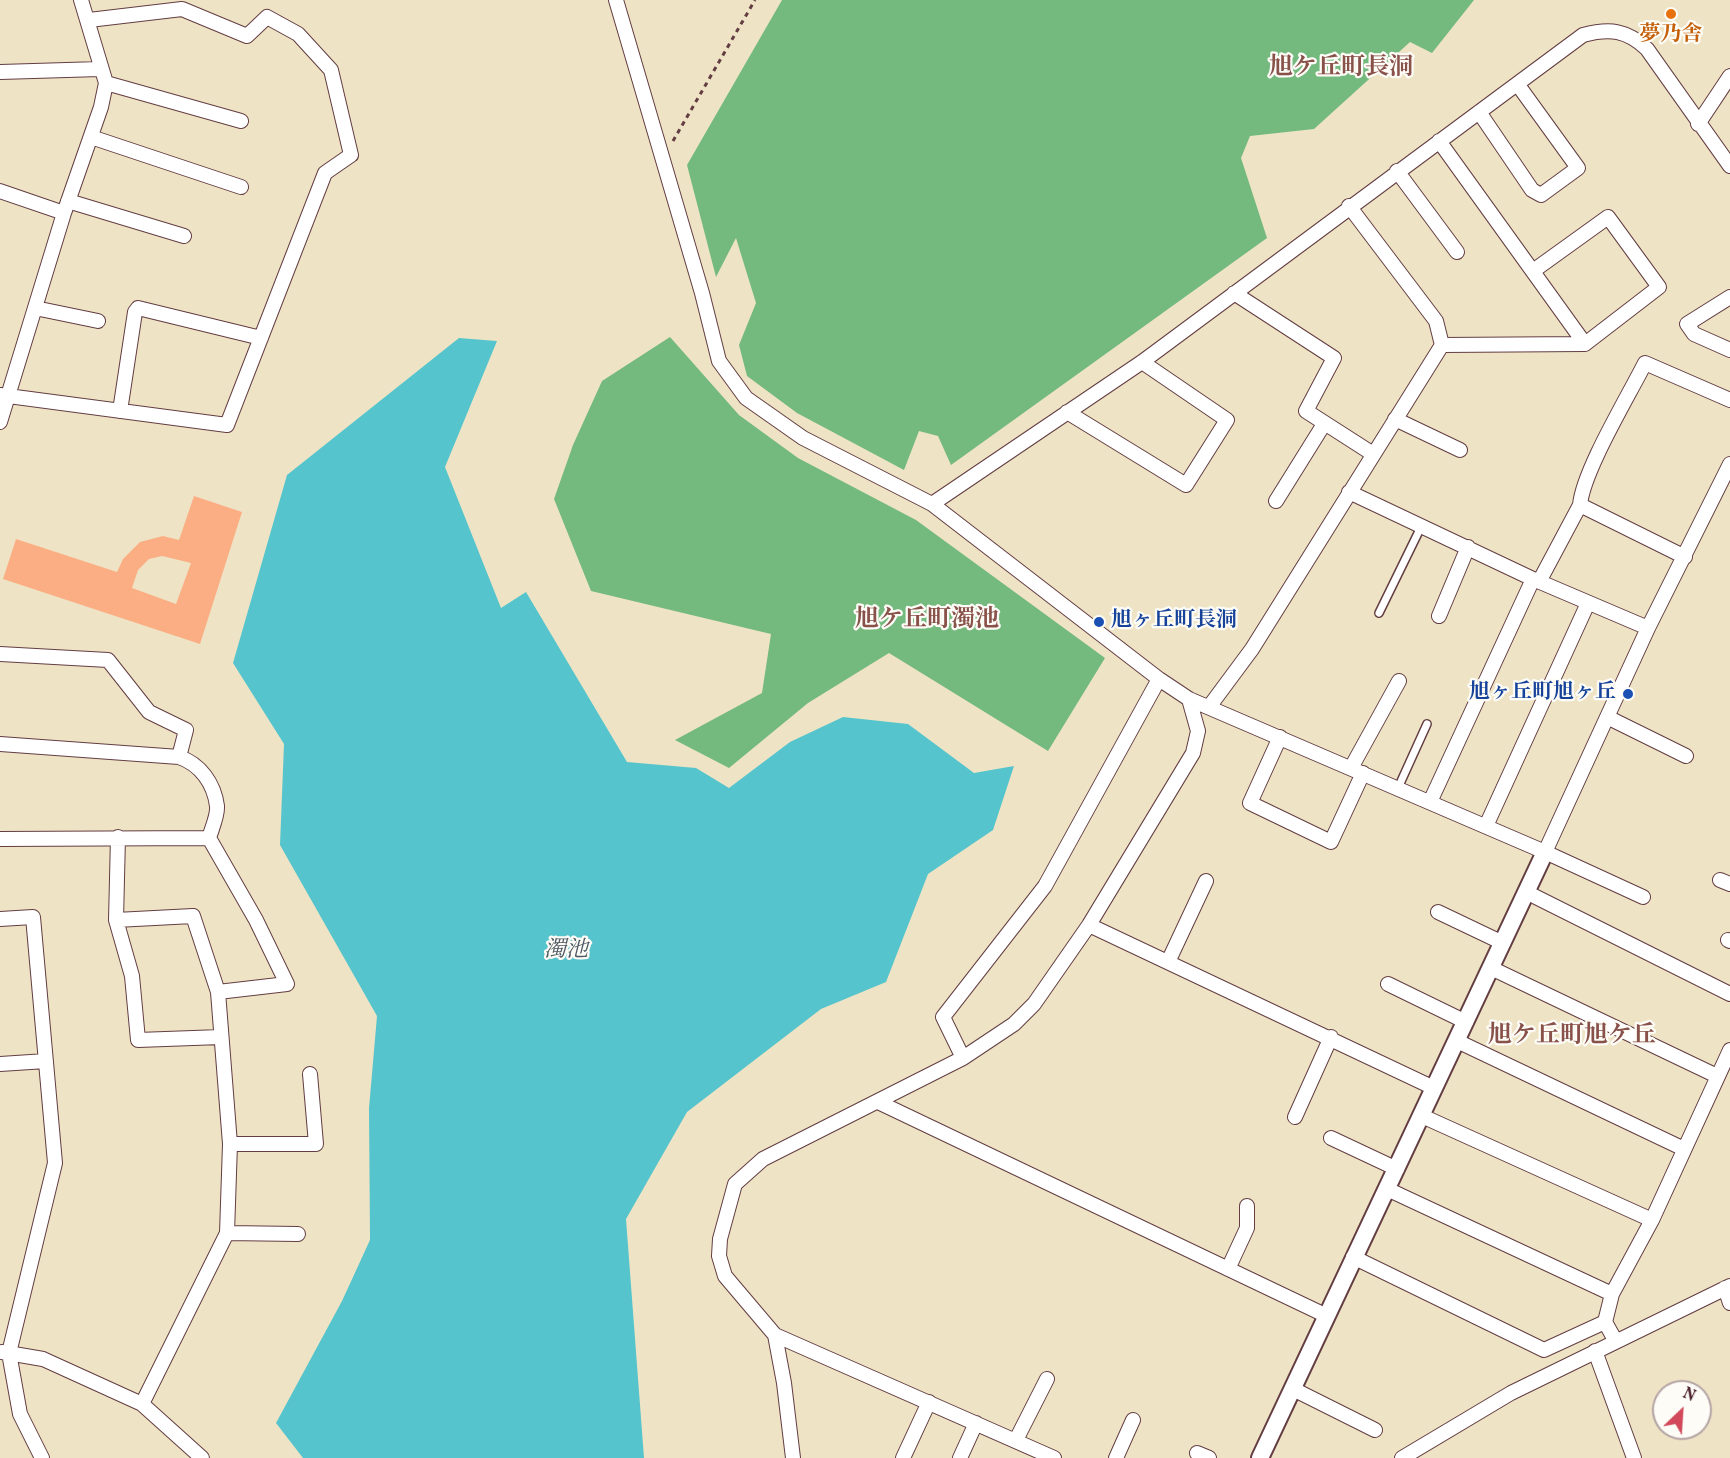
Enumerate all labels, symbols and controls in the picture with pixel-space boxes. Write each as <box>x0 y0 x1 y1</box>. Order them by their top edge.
marker: 夢乃舎 <box>1664 7 1678 21</box>
place label: 夢乃舎 <box>1640 23 1702 49</box>
district label: 旭ケ丘町長洞 <box>1269 56 1413 84</box>
district label: 旭ケ丘町濁池 <box>855 608 999 636</box>
place label: 旭ヶ丘町長洞 <box>1111 609 1237 635</box>
marker: 旭ヶ丘町長洞 <box>1092 615 1106 629</box>
place label: 旭ヶ丘町旭ヶ丘 <box>1469 681 1616 707</box>
marker: 旭ヶ丘町旭ヶ丘 <box>1621 687 1635 701</box>
water label: 濁池 <box>544 939 588 965</box>
district label: 旭ケ丘町旭ケ丘 <box>1488 1024 1656 1052</box>
north arrow <box>1652 1380 1712 1440</box>
text: N <box>1679 1383 1699 1408</box>

